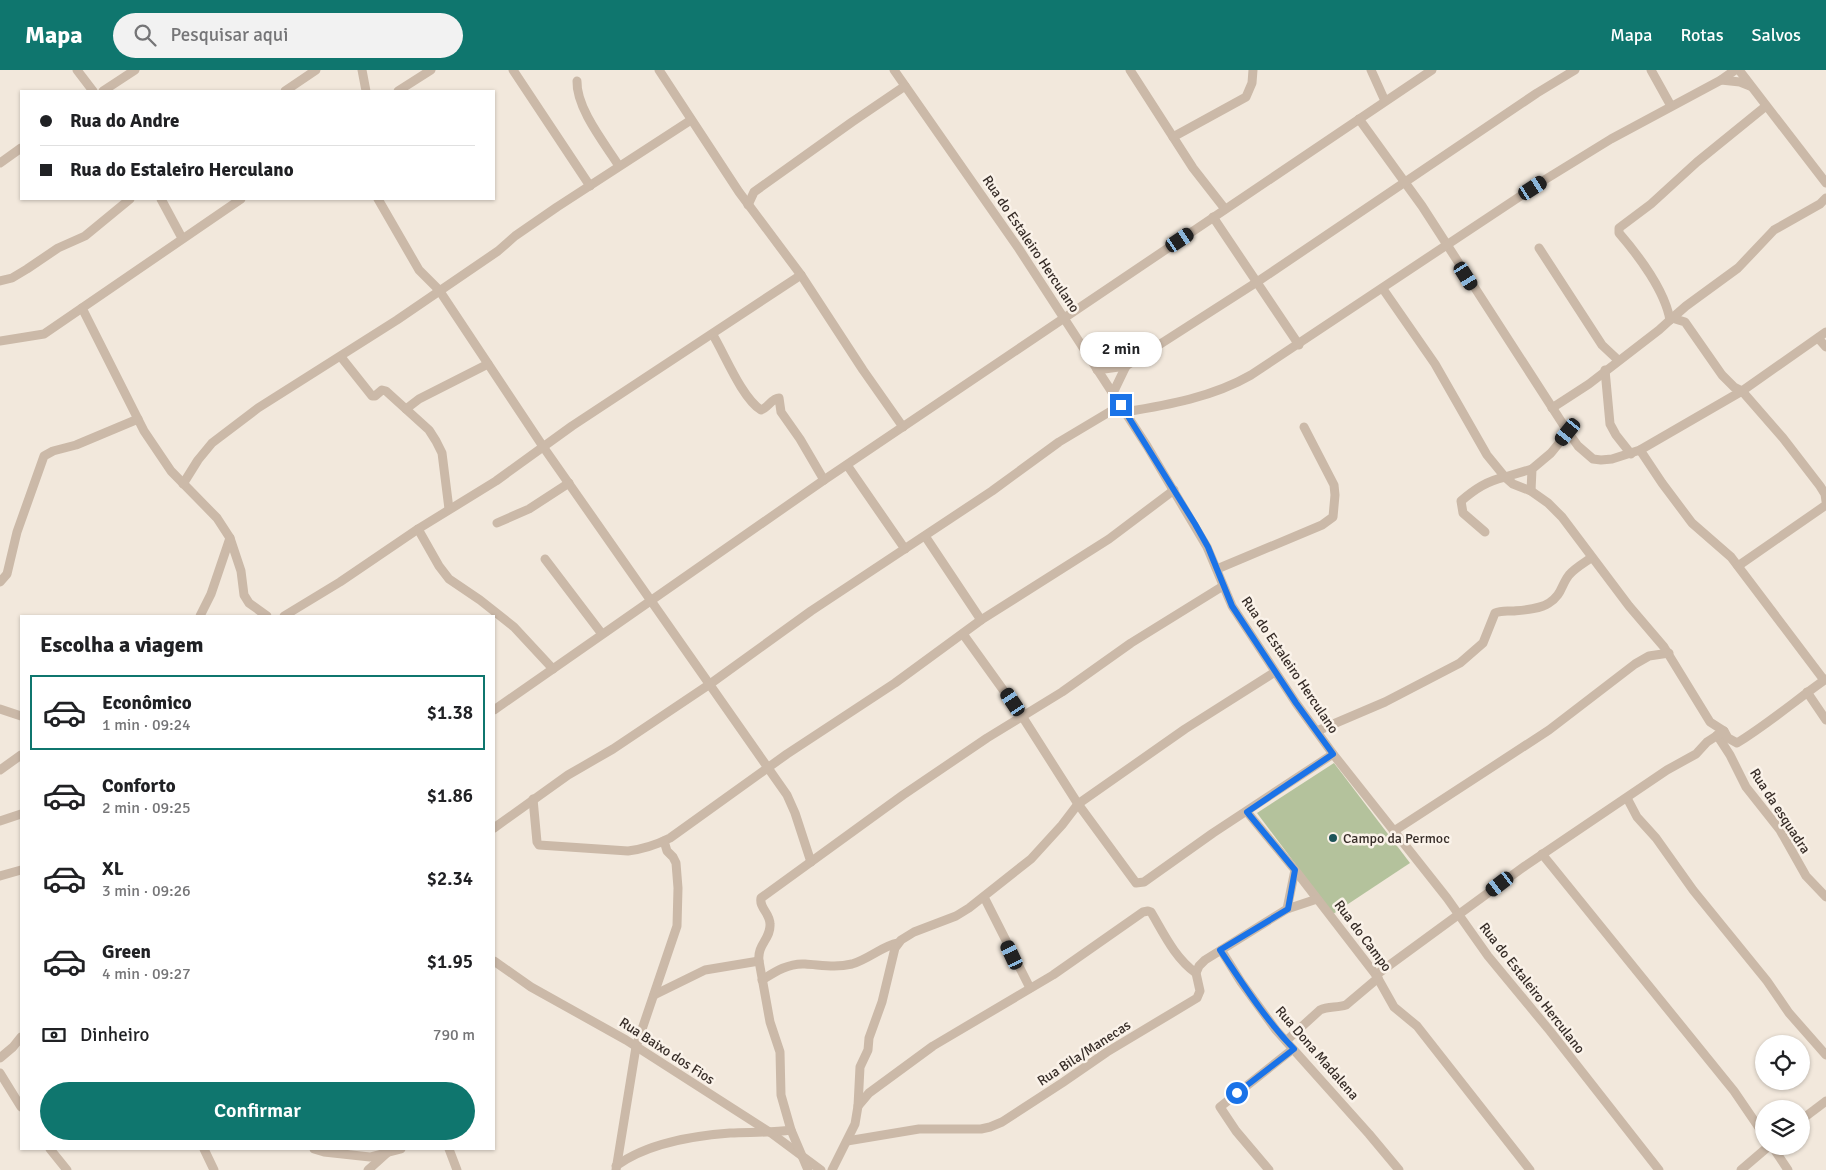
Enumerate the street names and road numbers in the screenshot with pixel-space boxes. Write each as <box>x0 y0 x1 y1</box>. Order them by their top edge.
street label: Rua do Estaleiro Herculano <box>979 172 1083 316</box>
street label: Rua do Estaleiro Herculano <box>1238 593 1342 737</box>
street label: Rua da esquadra <box>1746 765 1814 857</box>
street label: Rua do Campo <box>1331 897 1395 975</box>
street label: Rua do Estaleiro Herculano <box>1476 919 1588 1057</box>
street label: Rua Dona Madalena <box>1272 1003 1362 1103</box>
street label: Rua Baixo dos Fios <box>616 1014 718 1088</box>
street label: Rua Bila/Manecas <box>1034 1016 1134 1090</box>

